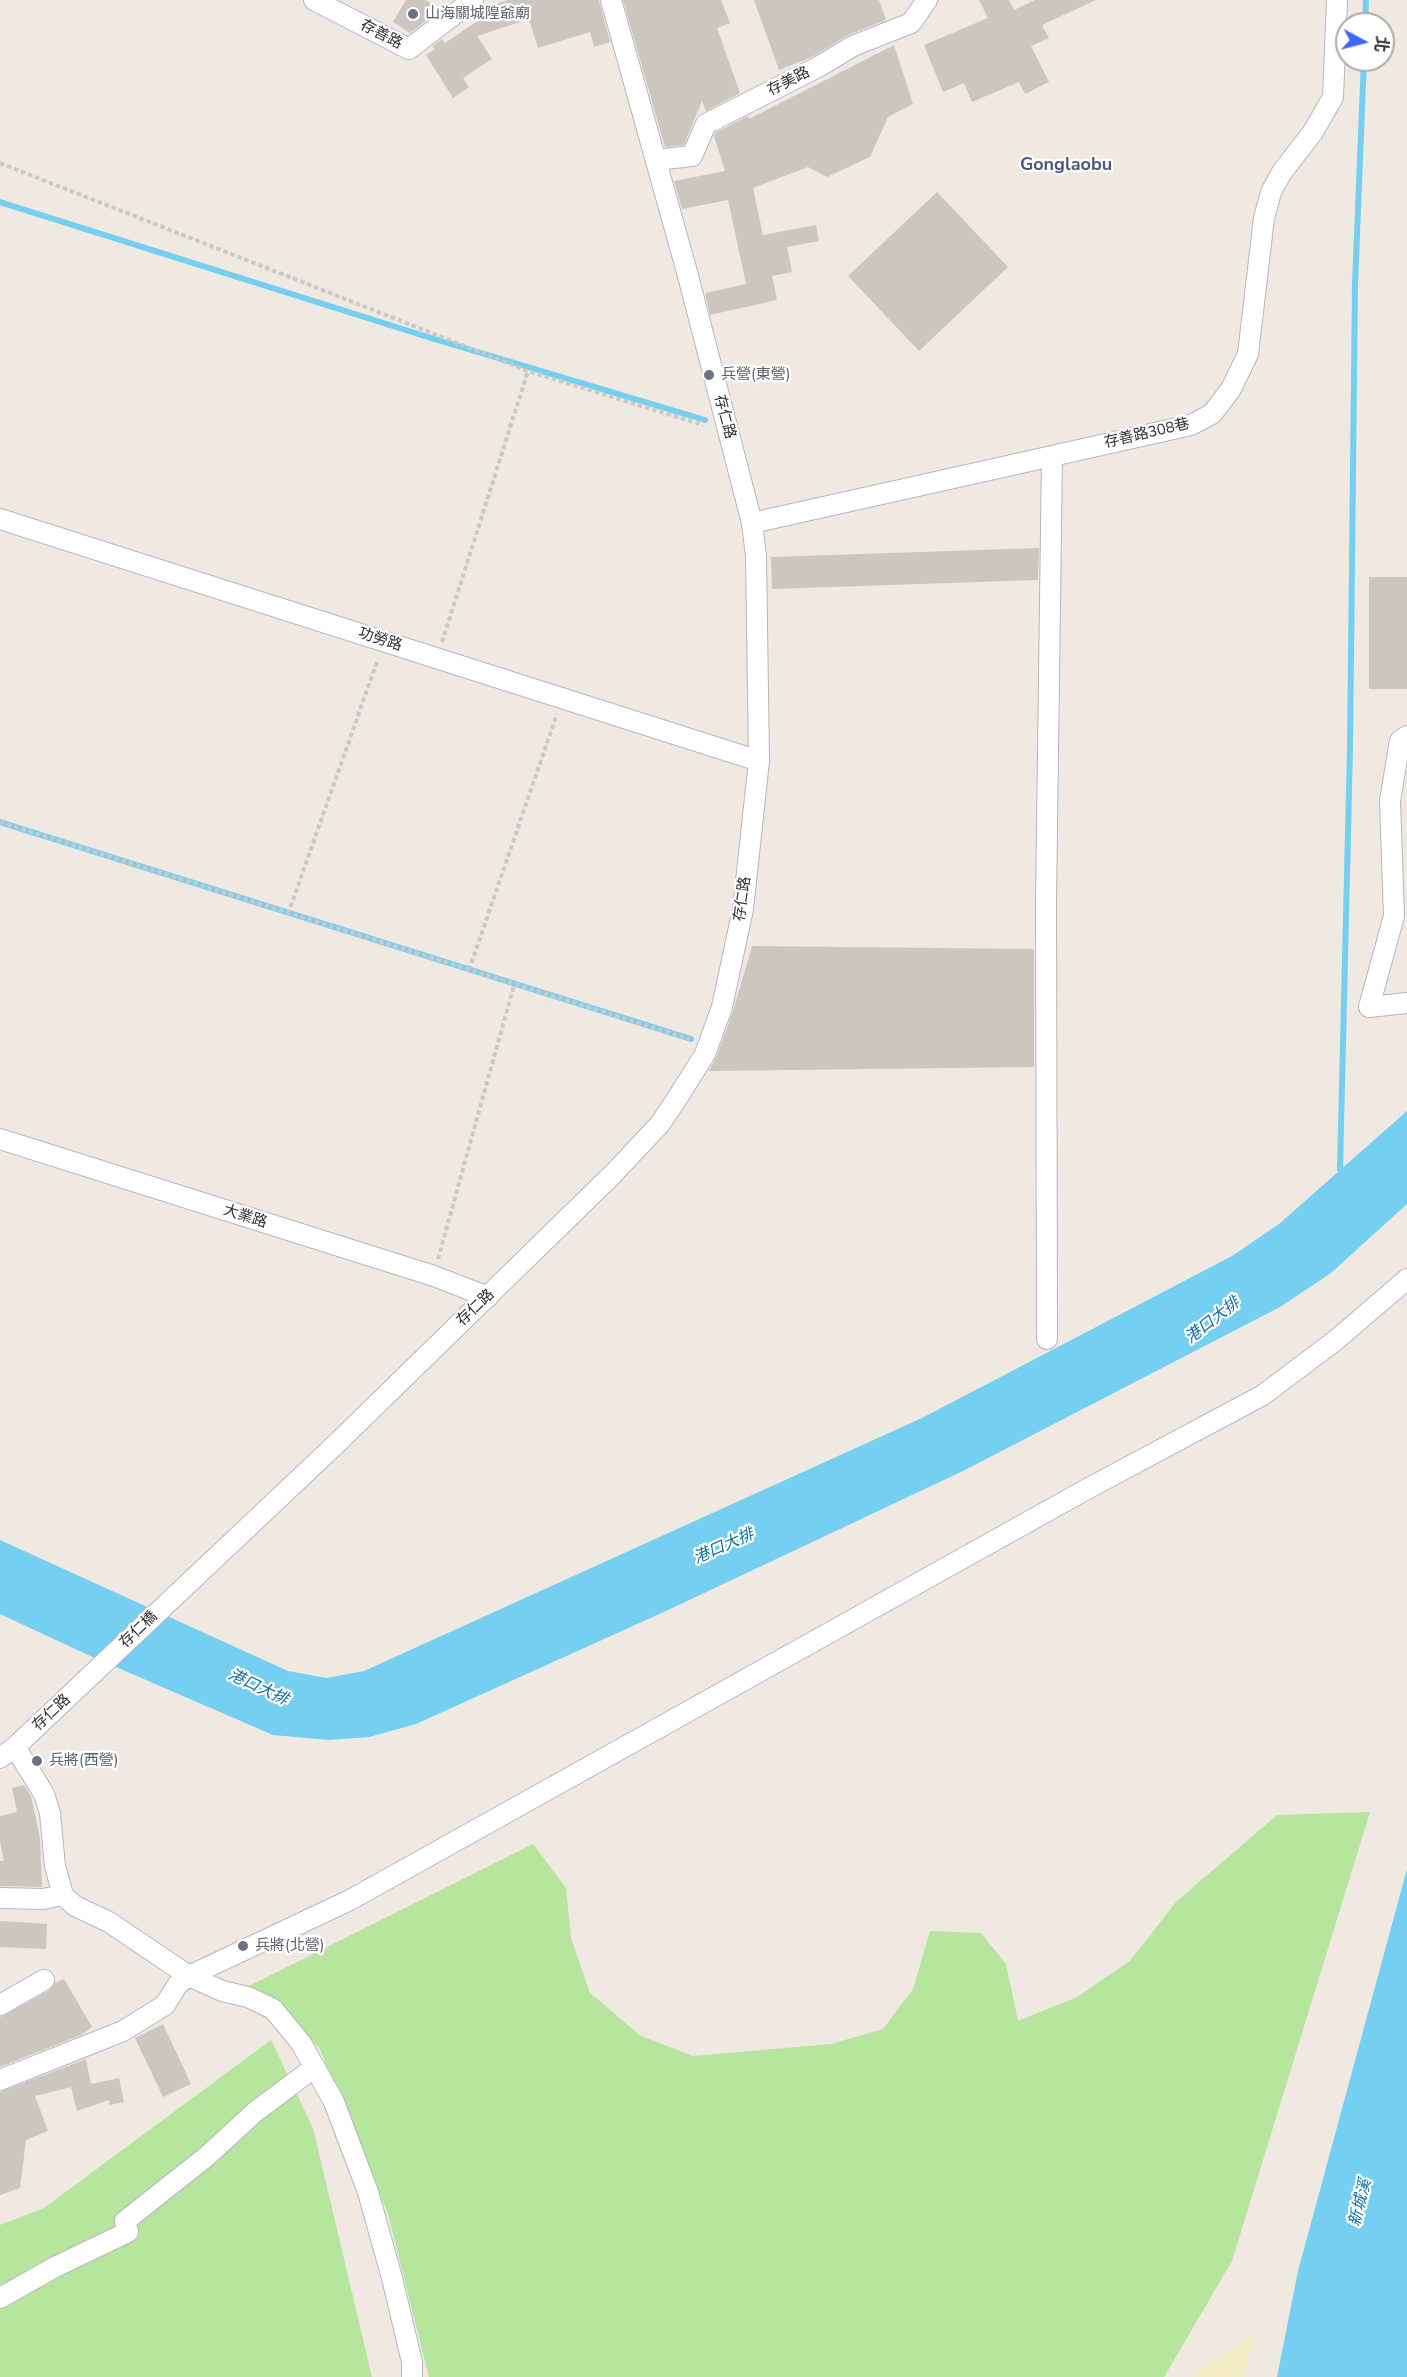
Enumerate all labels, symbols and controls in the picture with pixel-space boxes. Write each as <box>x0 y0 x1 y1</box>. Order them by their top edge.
place label: 山海關城隍爺廟 <box>425 5 530 23</box>
marker: 山海關城隍爺廟 <box>406 7 420 21</box>
north arrow <box>1335 12 1395 72</box>
street label: 存善路 <box>357 16 405 54</box>
text: 北 <box>1369 35 1393 53</box>
street label: 存美路 <box>765 64 813 100</box>
district label: Gonglaobu <box>1020 155 1112 177</box>
place label: 兵營(東營) <box>721 366 791 384</box>
marker: 兵營(東營) <box>702 368 716 382</box>
street label: 存仁路 <box>709 393 739 441</box>
street label: 存善路308巷 <box>1103 415 1191 453</box>
street label: 功勞路 <box>356 624 404 656</box>
street label: 存仁路 <box>731 875 755 923</box>
street label: 大業路 <box>221 1201 269 1233</box>
street label: 存仁路 <box>454 1286 498 1330</box>
water label: 港口大排 <box>1182 1294 1244 1348</box>
water label: 港口大排 <box>691 1525 757 1569</box>
street label: 存仁橋 <box>117 1608 161 1652</box>
water label: 港口大排 <box>225 1666 291 1710</box>
street label: 存仁路 <box>29 1691 75 1735</box>
place label: 兵將(西營) <box>49 1752 119 1770</box>
marker: 兵將(西營) <box>30 1754 44 1768</box>
place label: 兵將(北營) <box>255 1937 325 1955</box>
marker: 兵將(北營) <box>236 1939 250 1953</box>
water label: 新城溪 <box>1346 2177 1376 2229</box>

